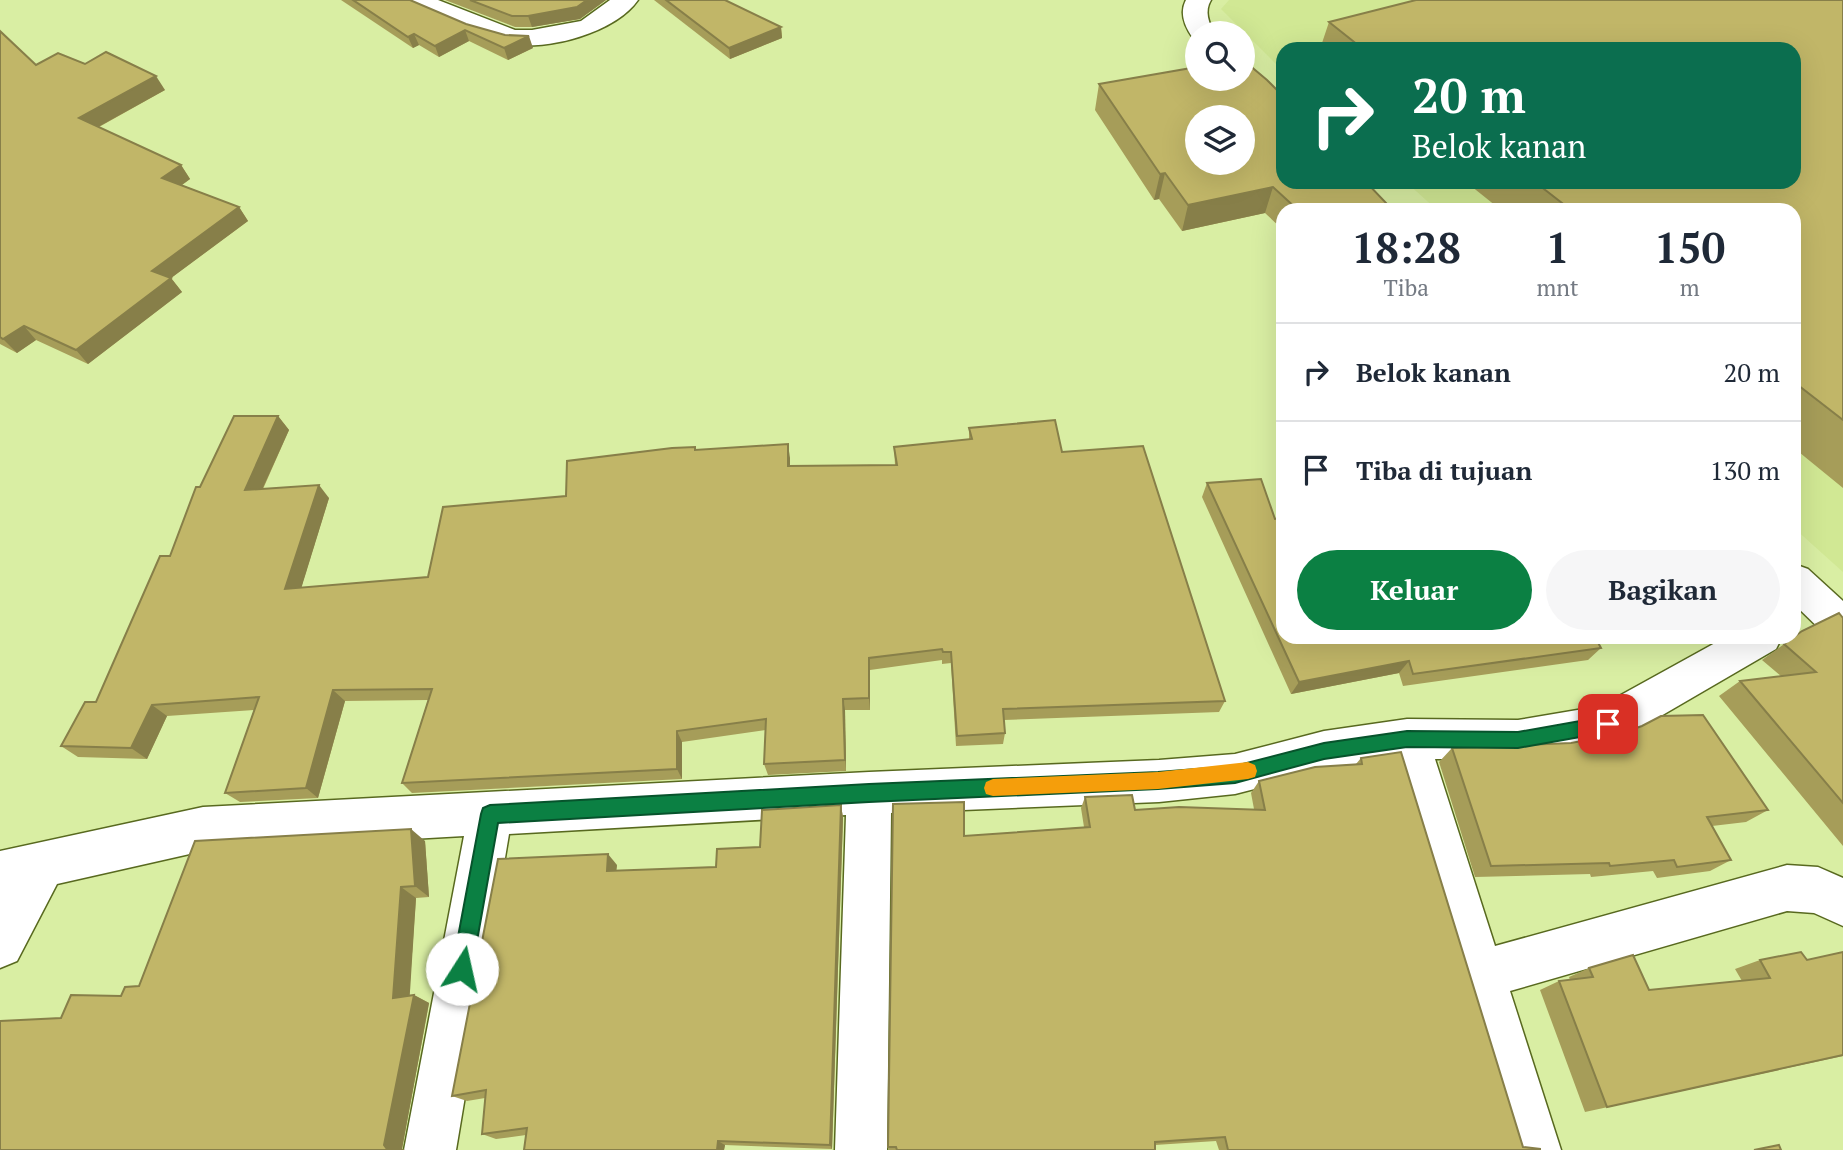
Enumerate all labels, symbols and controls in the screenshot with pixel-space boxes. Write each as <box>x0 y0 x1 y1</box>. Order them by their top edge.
map controls <box>1185 21 1255 175</box>
button: search <box>1185 21 1255 91</box>
text: 20 m <box>1412 62 1526 127</box>
icon: right <box>1297 70 1388 161</box>
button: layers <box>1185 105 1255 175</box>
text: Belok kanan <box>1412 125 1586 167</box>
text: 18:28 <box>1352 219 1461 275</box>
text: 1 <box>1546 219 1569 275</box>
text: 150 <box>1654 219 1725 275</box>
text: Tiba <box>1384 272 1429 303</box>
text: mnt <box>1537 272 1579 303</box>
text: m <box>1680 272 1700 303</box>
icon: right <box>1297 353 1335 391</box>
text: Belok kanan <box>1356 355 1511 389</box>
text: 20 m <box>1724 355 1780 389</box>
icon: arrive <box>1297 451 1335 489</box>
text: Tiba di tujuan <box>1356 453 1532 487</box>
text: 130 m <box>1710 453 1780 487</box>
button: Keluar <box>1297 550 1532 630</box>
button: Bagikan <box>1546 550 1780 630</box>
pin <box>1578 694 1638 754</box>
icon: arrive <box>1589 705 1627 743</box>
position arrow <box>425 932 499 1006</box>

